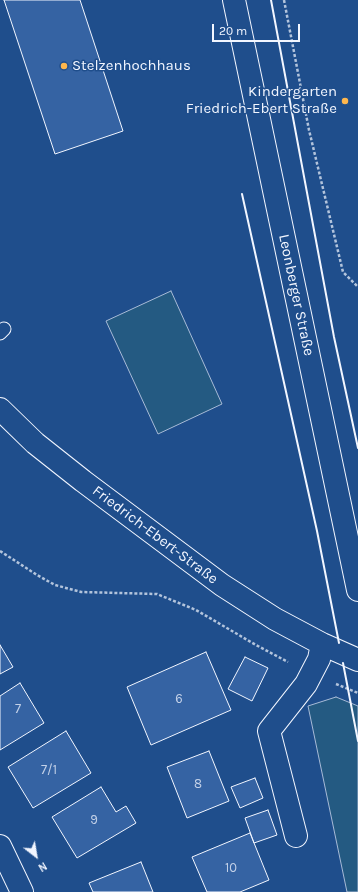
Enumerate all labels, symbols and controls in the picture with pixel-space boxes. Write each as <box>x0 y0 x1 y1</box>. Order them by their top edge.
scale bar <box>214 16 302 42</box>
text: 20 m <box>219 24 247 38</box>
place label: Stelzenhochhaus <box>72 57 191 75</box>
marker: Stelzenhochhaus <box>59 61 69 71</box>
place label: Kindergarten Friedrich-Ebert Straße <box>186 83 337 118</box>
marker: Kindergarten Friedrich-Ebert Straße <box>340 96 350 106</box>
street label: Leonberger Straße <box>274 232 318 358</box>
street label: Friedrich-Ebert-Straße <box>89 482 221 588</box>
house number: 6 <box>175 691 183 707</box>
house number: 7 <box>15 701 21 717</box>
house number: 7/1 <box>41 762 57 778</box>
house number: 8 <box>194 776 202 792</box>
house number: 9 <box>90 812 98 828</box>
north arrow <box>16 836 56 876</box>
text: N <box>36 859 49 874</box>
house number: 10 <box>225 860 237 876</box>

